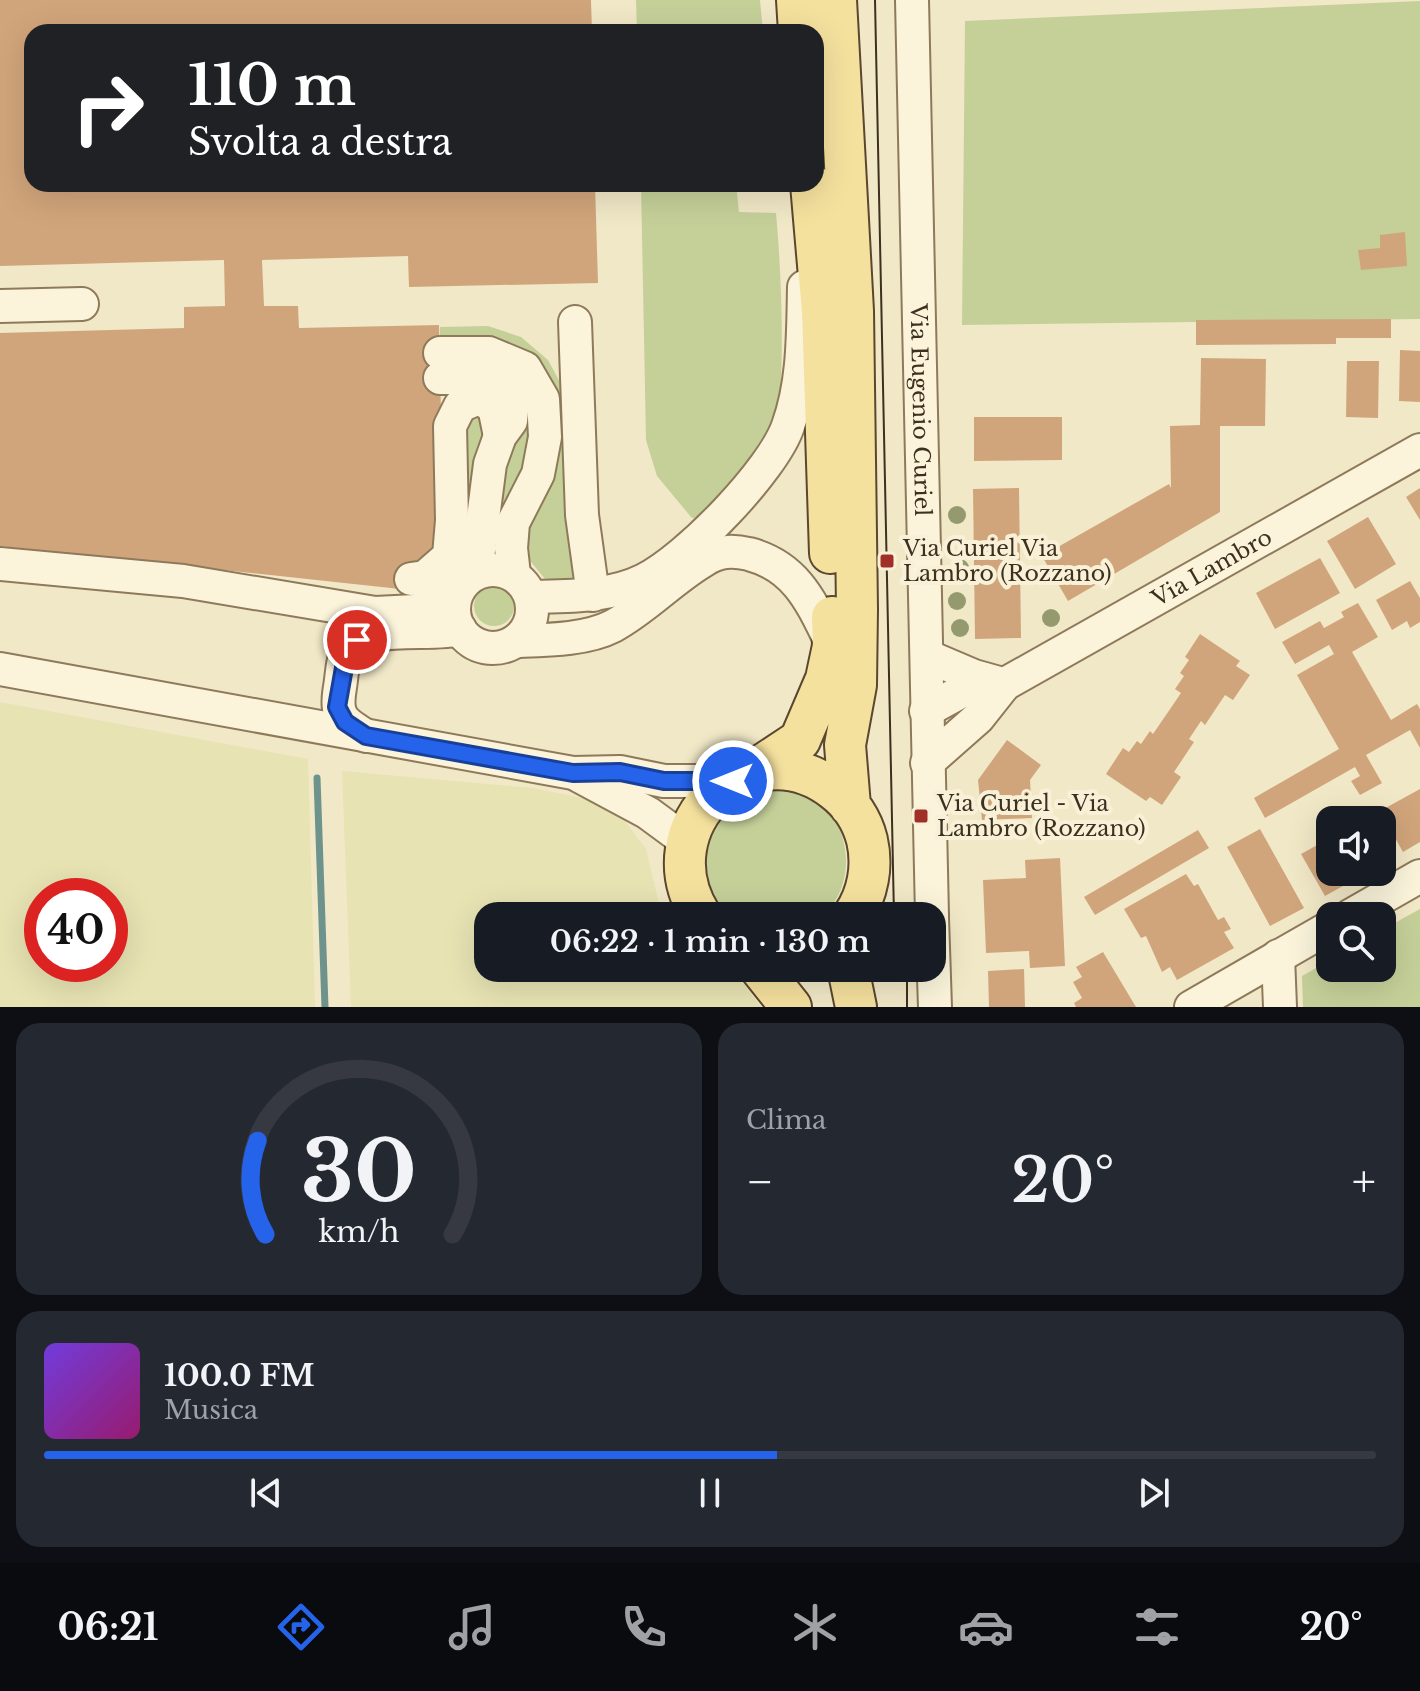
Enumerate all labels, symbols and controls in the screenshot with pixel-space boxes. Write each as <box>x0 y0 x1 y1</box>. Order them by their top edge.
text: 110 m <box>188 51 356 120</box>
icon: right <box>56 56 160 160</box>
text: Svolta a destra <box>188 120 452 165</box>
street label: Via Eugenio Curiel <box>905 302 936 517</box>
street label: Via Lambro <box>1146 523 1277 613</box>
place label: Via Curiel Via Lambro (Rozzano) <box>902 535 1112 587</box>
marker: Via Curiel Via Lambro (Rozzano) <box>878 552 896 570</box>
pin <box>323 606 391 674</box>
icon: arrive <box>335 618 379 662</box>
position arrow <box>691 739 775 823</box>
place label: Via Curiel - Via Lambro (Rozzano) <box>936 790 1146 842</box>
map controls <box>1316 806 1396 982</box>
button: sound <box>1316 806 1396 886</box>
marker: Via Curiel - Via Lambro (Rozzano) <box>912 807 930 825</box>
speed limit sign: 40 <box>24 878 128 982</box>
button: search <box>1316 902 1396 982</box>
text: 06:22 · 1 min · 130 m <box>550 923 870 960</box>
text: Clima <box>746 1104 826 1136</box>
text: 30 <box>301 1120 417 1223</box>
text: 20° <box>1011 1144 1114 1218</box>
text: − <box>746 1154 774 1209</box>
text: + <box>1352 1154 1376 1209</box>
text: km/h <box>318 1214 400 1250</box>
text: 100.0 FM <box>164 1357 315 1394</box>
text: Musica <box>164 1394 258 1426</box>
icon: previous <box>244 1471 288 1515</box>
icon: pause <box>688 1471 732 1515</box>
icon: next <box>1132 1471 1176 1515</box>
icon: directions <box>273 1599 329 1655</box>
icon: music <box>444 1599 500 1655</box>
icon: phone <box>616 1599 672 1655</box>
icon: climate <box>787 1599 843 1655</box>
icon: car <box>958 1599 1014 1655</box>
icon: filters <box>1129 1599 1185 1655</box>
text: 06:21 <box>58 1605 158 1650</box>
text: 20° <box>1300 1605 1362 1650</box>

